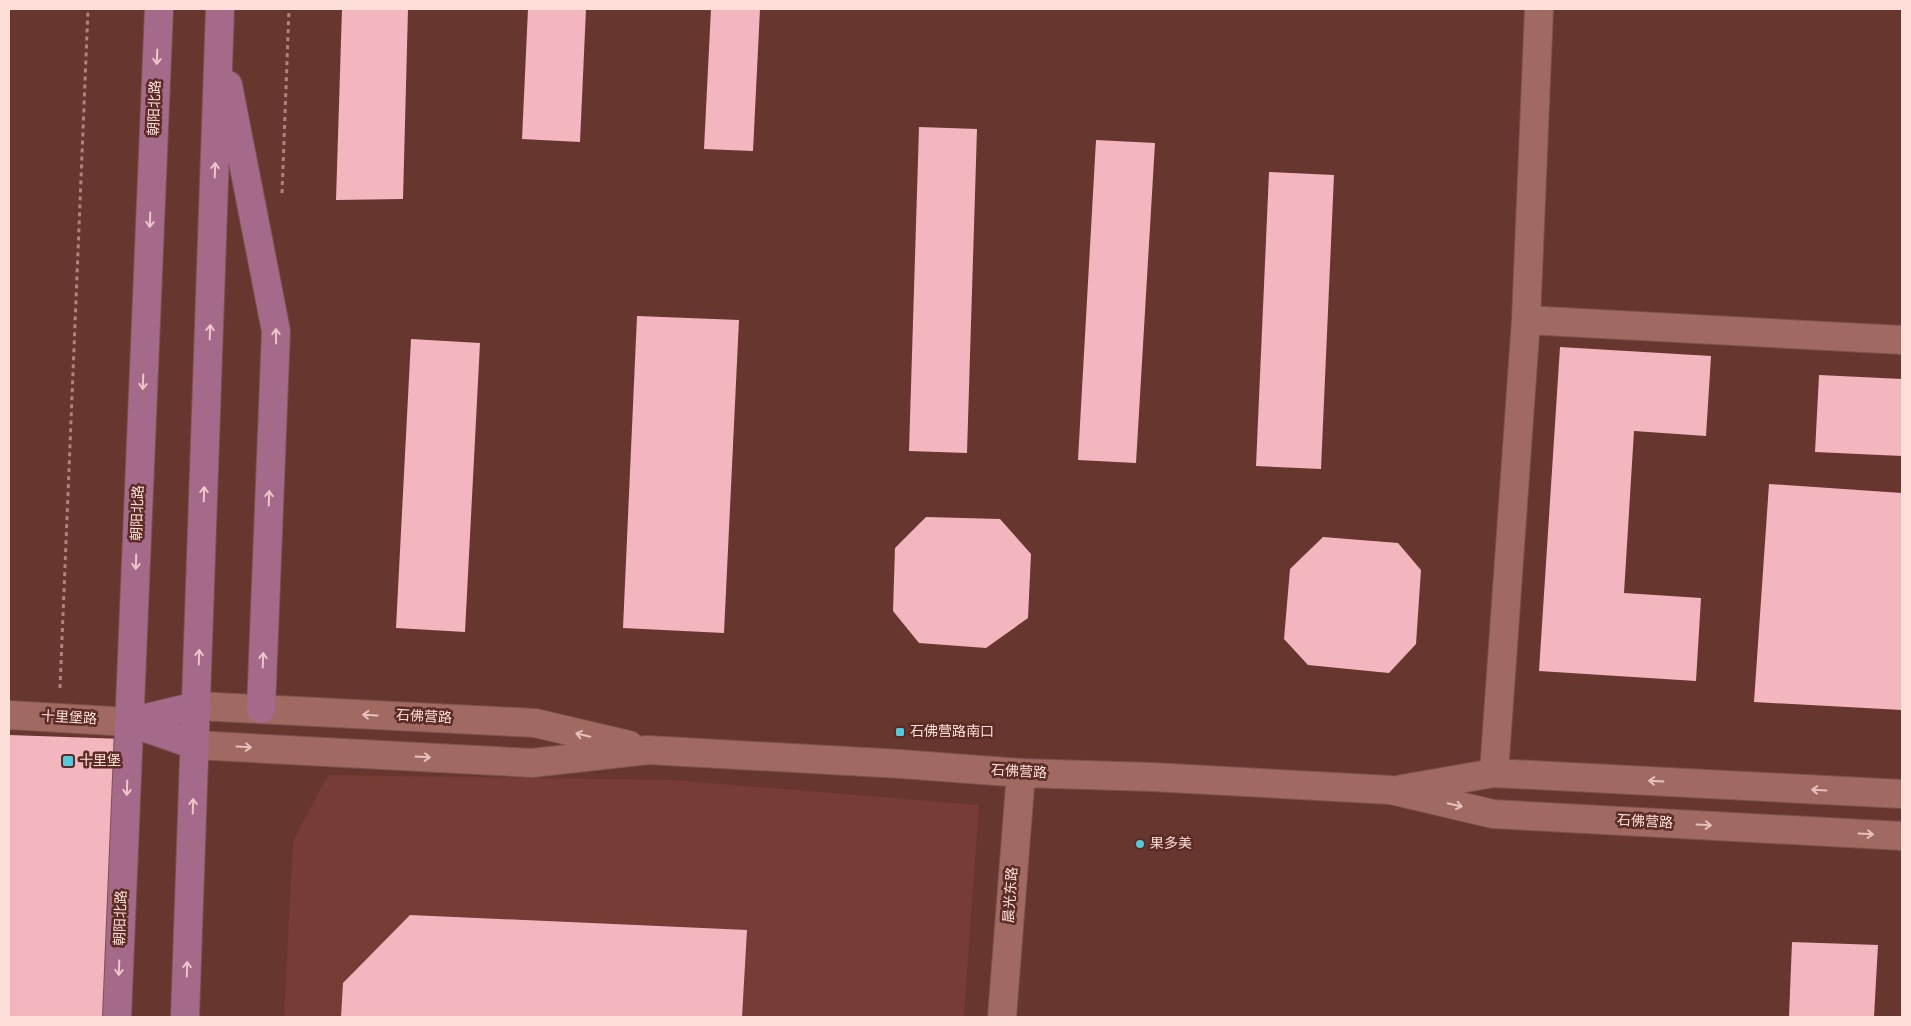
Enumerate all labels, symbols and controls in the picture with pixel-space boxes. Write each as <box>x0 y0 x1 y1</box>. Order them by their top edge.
one-way arrow <box>152 49 161 65</box>
street label: 朝阳北路 <box>145 80 163 136</box>
one-way arrow <box>210 162 220 178</box>
one-way arrow <box>145 212 155 228</box>
one-way arrow <box>205 324 214 340</box>
one-way arrow <box>271 328 280 344</box>
one-way arrow <box>139 374 148 390</box>
street label: 朝阳北路 <box>128 485 146 541</box>
one-way arrow <box>199 487 209 503</box>
one-way arrow <box>265 490 274 506</box>
one-way arrow <box>131 554 140 570</box>
one-way arrow <box>194 649 203 665</box>
one-way arrow <box>258 652 267 668</box>
street label: 石佛营路 <box>396 707 452 725</box>
street label: 十里堡路 <box>41 709 97 726</box>
one-way arrow <box>362 710 378 719</box>
place label: 石佛营路南口 <box>910 723 994 739</box>
marker: 石佛营路南口 <box>894 726 906 738</box>
one-way arrow <box>575 730 591 739</box>
one-way arrow <box>235 743 251 752</box>
place label: 十里堡 <box>79 753 121 768</box>
one-way arrow <box>415 753 431 762</box>
marker: 十里堡 <box>61 754 75 768</box>
street label: 石佛营路 <box>991 762 1047 780</box>
one-way arrow <box>1649 777 1665 786</box>
one-way arrow <box>122 779 131 795</box>
one-way arrow <box>1811 785 1827 794</box>
one-way arrow <box>188 798 197 814</box>
one-way arrow <box>1447 801 1463 810</box>
street label: 石佛营路 <box>1617 812 1673 830</box>
one-way arrow <box>1696 821 1712 830</box>
one-way arrow <box>1858 829 1874 839</box>
place label: 果多美 <box>1150 836 1192 851</box>
marker: 果多美 <box>1134 838 1146 850</box>
street label: 晨光东路 <box>1001 867 1020 923</box>
street label: 朝阳北路 <box>111 890 129 946</box>
one-way arrow <box>114 959 124 975</box>
one-way arrow <box>182 961 191 977</box>

